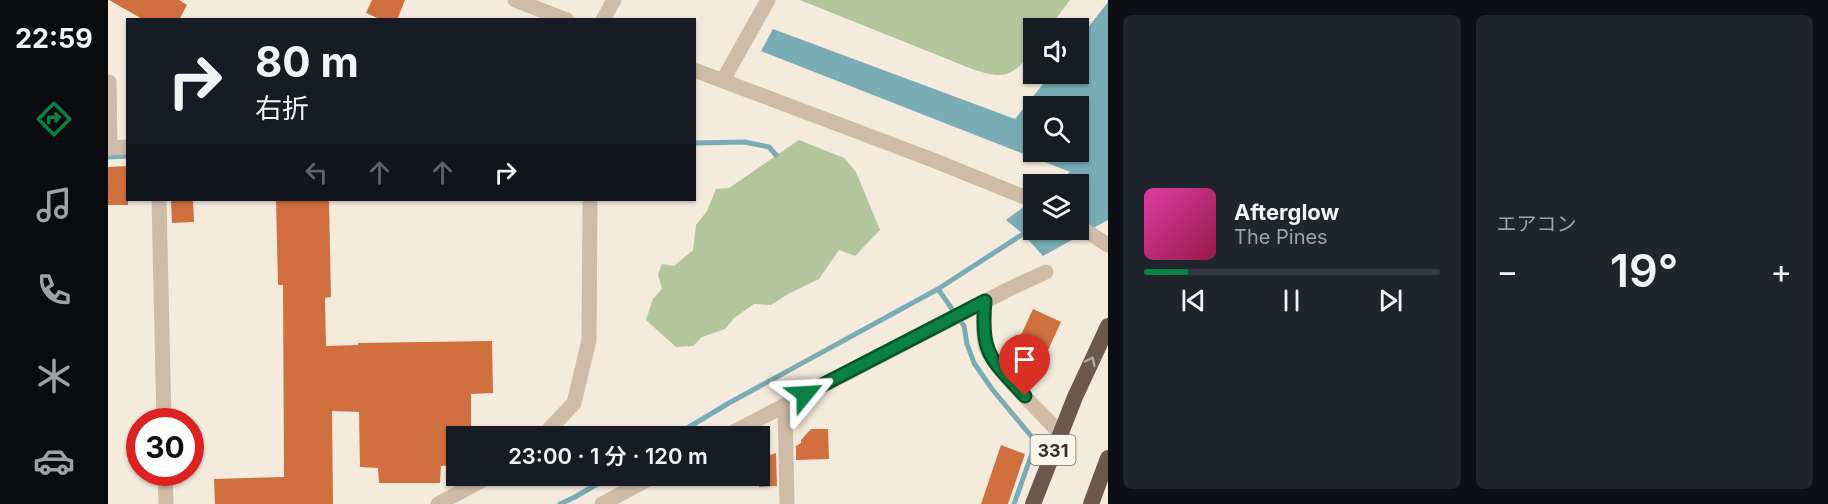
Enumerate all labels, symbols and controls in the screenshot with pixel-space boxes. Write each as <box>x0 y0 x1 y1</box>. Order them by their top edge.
map controls <box>1023 18 1089 240</box>
button: sound <box>1023 18 1089 84</box>
text: 22:59 <box>15 22 93 55</box>
text: 80 m <box>255 36 359 87</box>
icon: right <box>156 42 234 120</box>
text: 右折 <box>255 92 309 125</box>
button: search <box>1023 96 1089 162</box>
icon: directions <box>33 98 75 140</box>
icon: left <box>300 156 333 189</box>
icon: ahead <box>363 156 396 189</box>
icon: ahead <box>426 156 459 189</box>
icon: right <box>489 156 522 189</box>
button: layers <box>1023 174 1089 240</box>
icon: music <box>33 184 75 226</box>
text: Afterglow <box>1234 199 1339 225</box>
text: エアコン <box>1497 212 1577 236</box>
text: The Pines <box>1234 225 1328 249</box>
text: 19° <box>1610 243 1678 298</box>
text: − <box>1497 251 1518 291</box>
text: + <box>1770 251 1792 291</box>
icon: phone <box>33 269 75 311</box>
icon: previous <box>1177 284 1210 317</box>
icon: pause <box>1275 284 1308 317</box>
icon: next <box>1374 284 1407 317</box>
pin <box>999 334 1050 396</box>
icon: arrive <box>1008 343 1041 376</box>
icon: climate <box>33 355 75 397</box>
one-way arrow <box>1083 357 1095 368</box>
position arrow <box>773 362 837 426</box>
speed limit sign: 30 <box>126 408 204 486</box>
road number: 331 <box>1030 435 1076 465</box>
icon: car <box>33 440 75 482</box>
text: 23:00 · 1 分 · 120 m <box>508 443 708 469</box>

